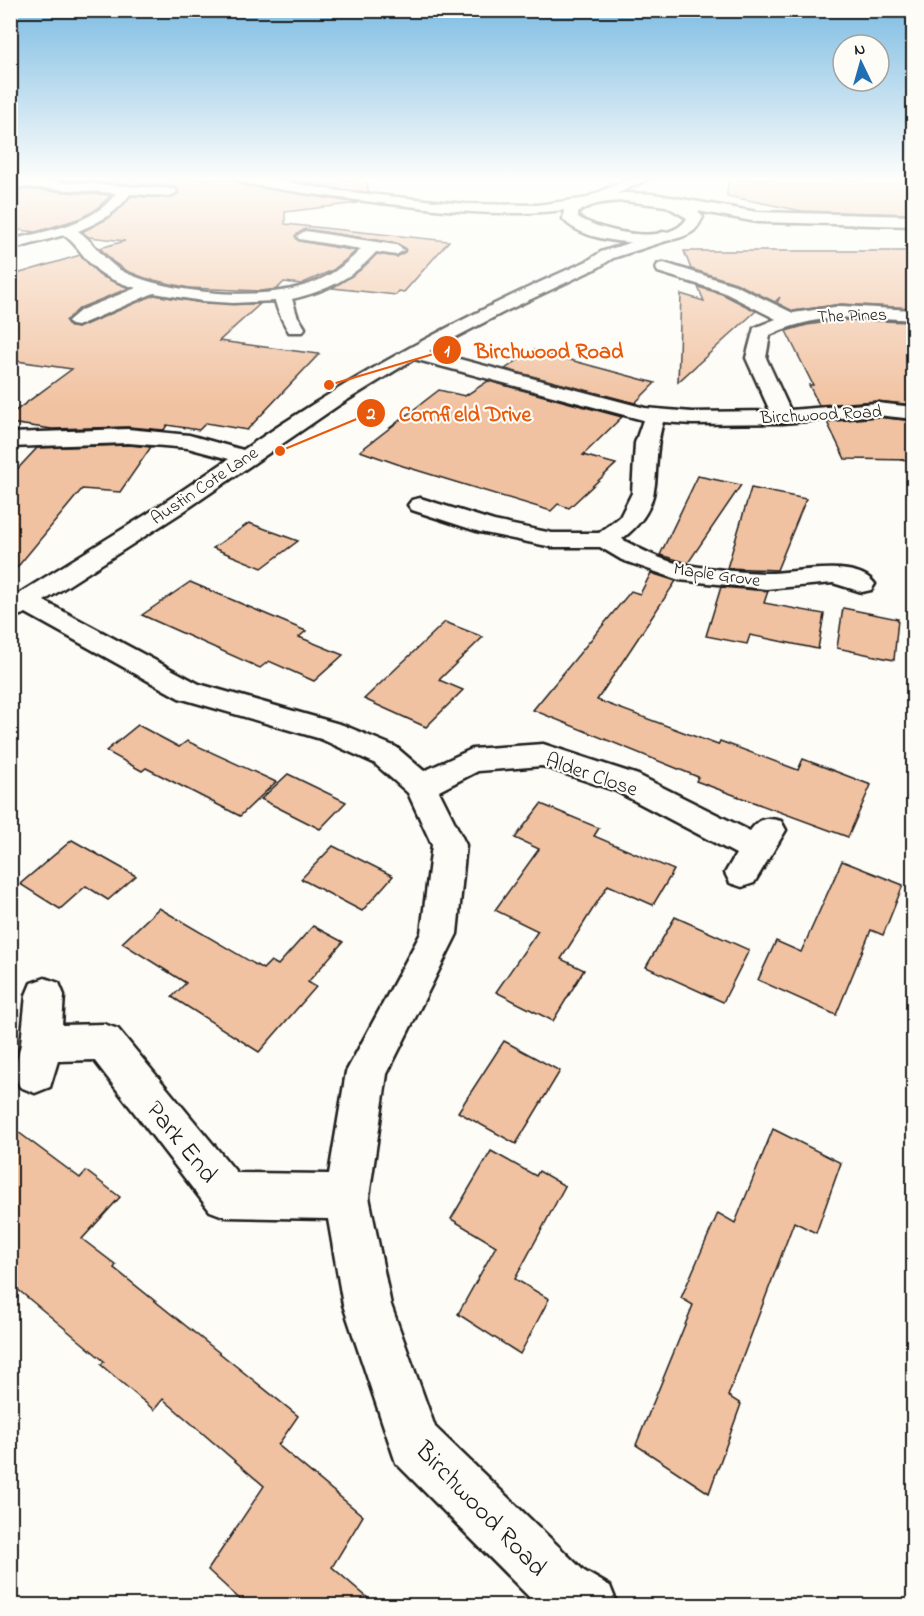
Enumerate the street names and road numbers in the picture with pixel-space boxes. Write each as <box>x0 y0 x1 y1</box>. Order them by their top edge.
street label: The Pines <box>817 303 888 331</box>
street label: Birchwood Road <box>759 400 882 432</box>
street label: Austin Cote Lane <box>146 441 265 532</box>
street label: Maple Grove <box>672 557 763 595</box>
street label: Alder Close <box>541 746 642 806</box>
street label: Park End <box>135 1093 226 1193</box>
street label: Birchwood Road <box>404 1433 555 1587</box>

